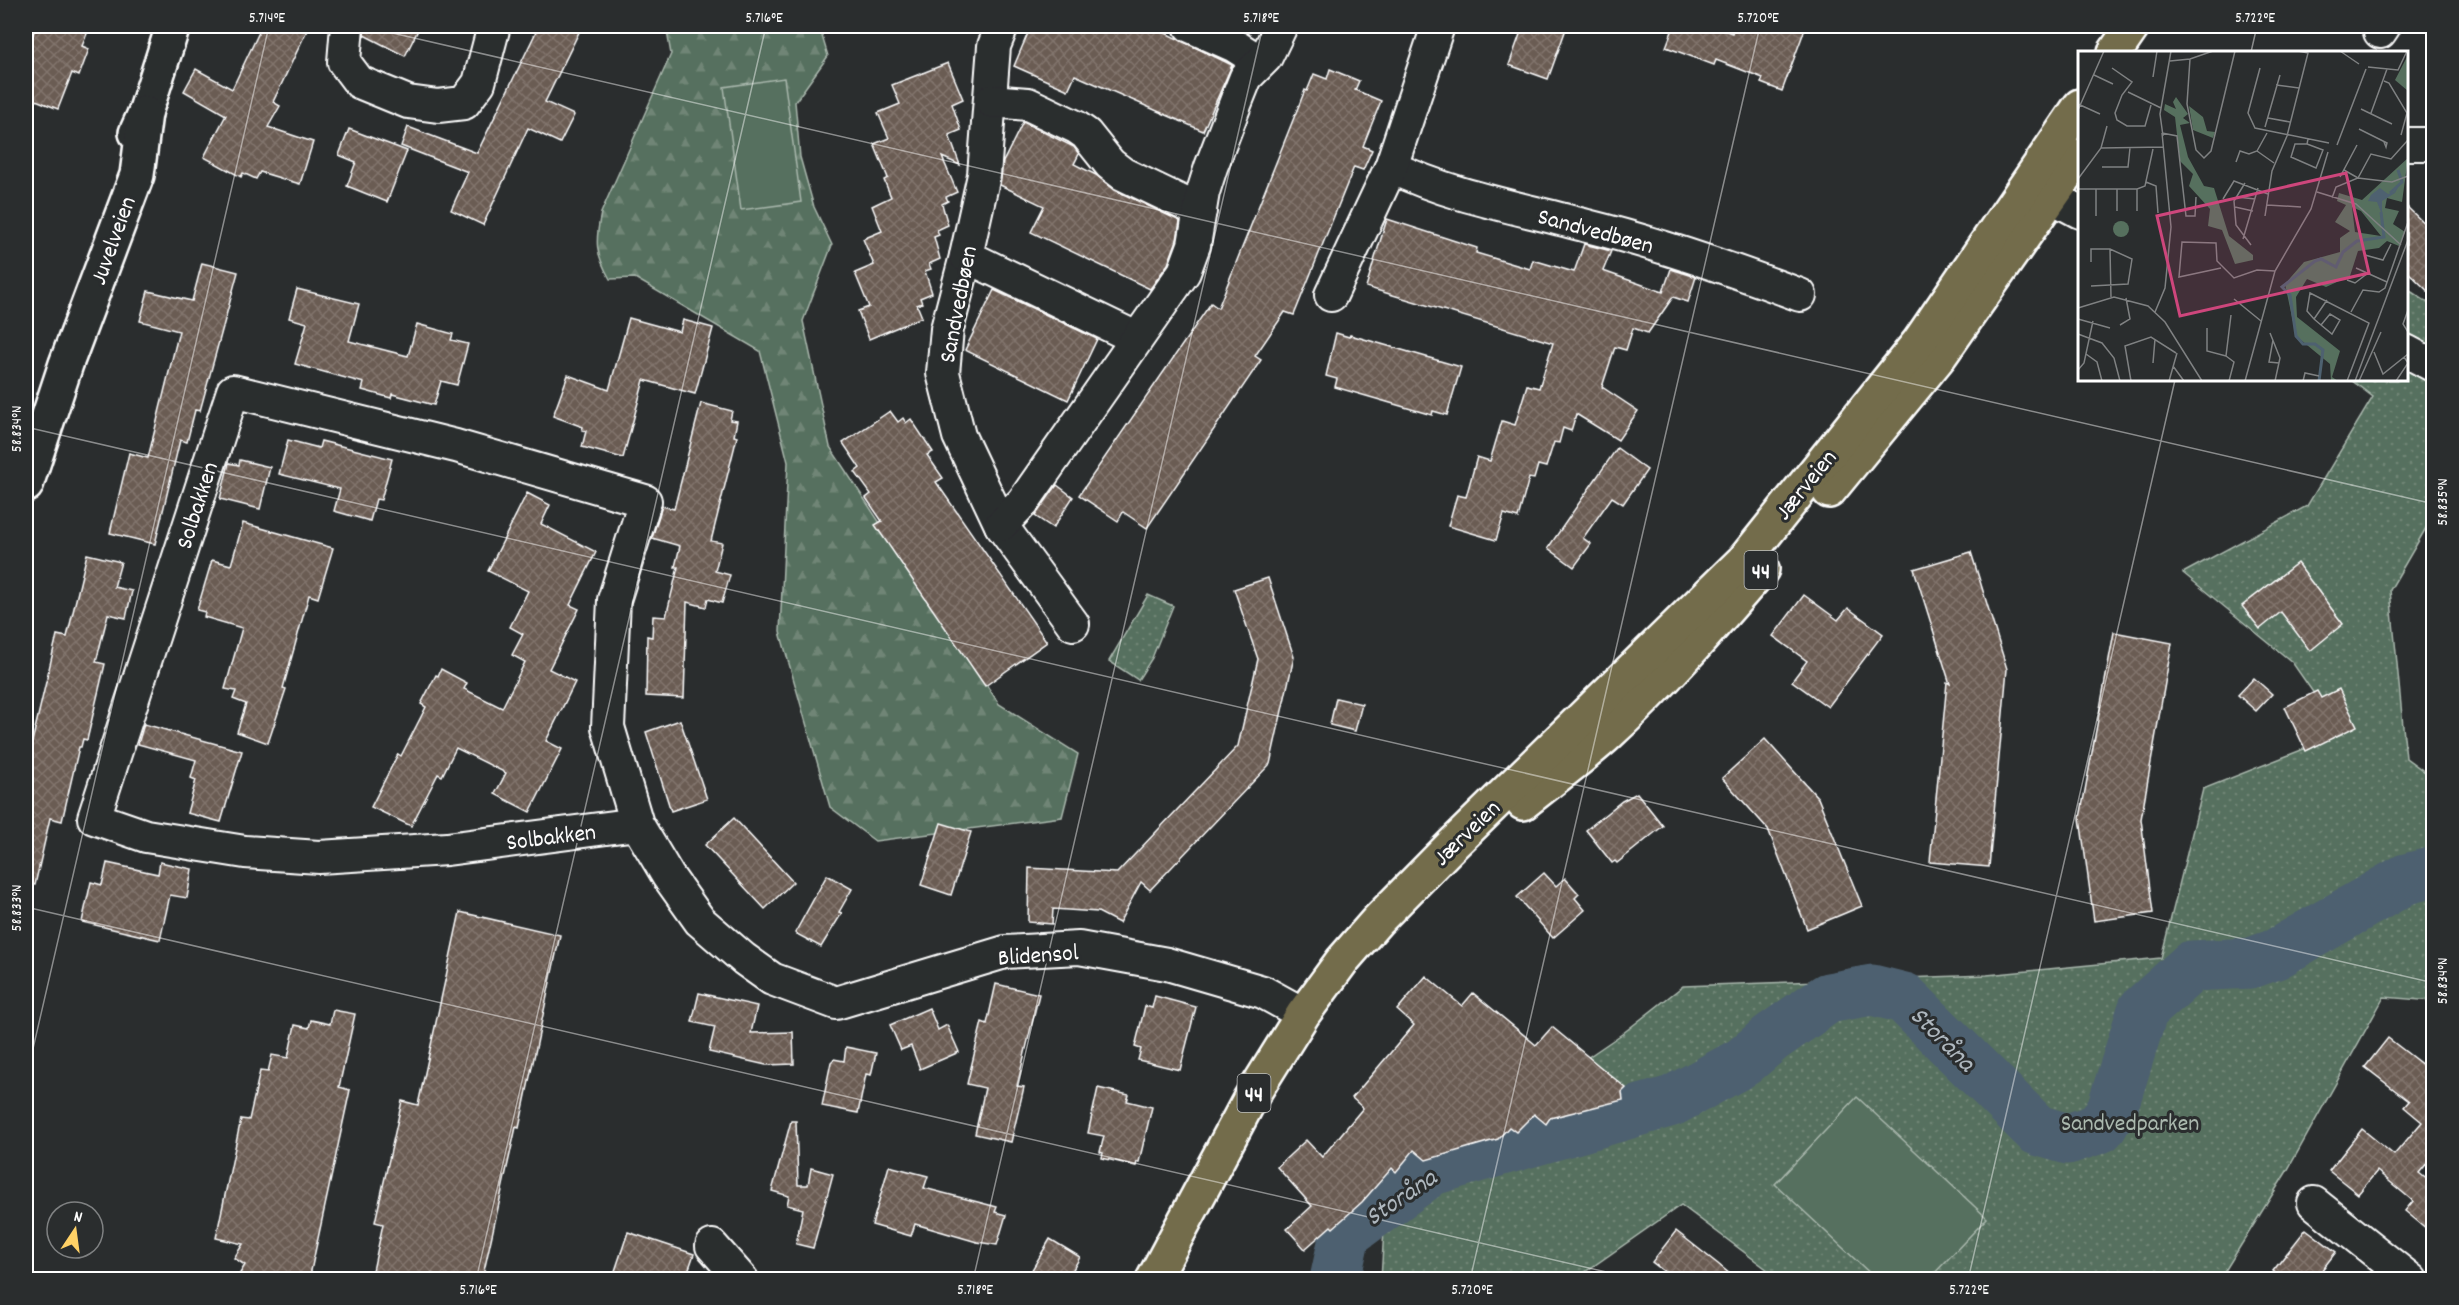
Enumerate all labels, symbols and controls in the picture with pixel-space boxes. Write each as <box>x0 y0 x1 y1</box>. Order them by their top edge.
text: 5.714°E <box>249 8 285 30</box>
text: 5.716°E <box>745 8 783 30</box>
text: 5.718°E <box>1243 8 1279 30</box>
text: 5.720°E <box>1737 8 1779 30</box>
text: 5.722°E <box>2235 8 2275 30</box>
inset map <box>2078 51 2408 381</box>
street label: Juvelveien <box>83 192 147 290</box>
street label: Sandvedbøen <box>1533 201 1657 265</box>
street label: Sandvedbøen <box>932 243 988 366</box>
text: 58.834°N <box>7 406 29 452</box>
street label: Jærveien <box>1768 443 1846 529</box>
street label: Solbakken <box>169 458 229 554</box>
text: 58.835°N <box>2433 478 2455 526</box>
road number: 44 <box>1744 551 1778 589</box>
street label: Jærveien <box>1427 793 1510 875</box>
street label: Solbakken <box>505 817 598 861</box>
text: 58.833°N <box>7 884 29 932</box>
street label: Blidensol <box>997 937 1080 977</box>
text: 58.834°N <box>2433 958 2455 1004</box>
water label: Storåna <box>1900 999 1984 1083</box>
road number: 44 <box>1238 1074 1270 1112</box>
park label: Sandvedparken <box>2061 1108 2199 1142</box>
water label: Storåna <box>1359 1160 1447 1236</box>
north arrow <box>45 1200 105 1260</box>
text: N <box>71 1206 84 1230</box>
text: 5.716°E <box>459 1280 497 1302</box>
text: 5.718°E <box>957 1280 993 1302</box>
text: 5.720°E <box>1451 1280 1493 1302</box>
text: 5.722°E <box>1949 1280 1989 1302</box>

